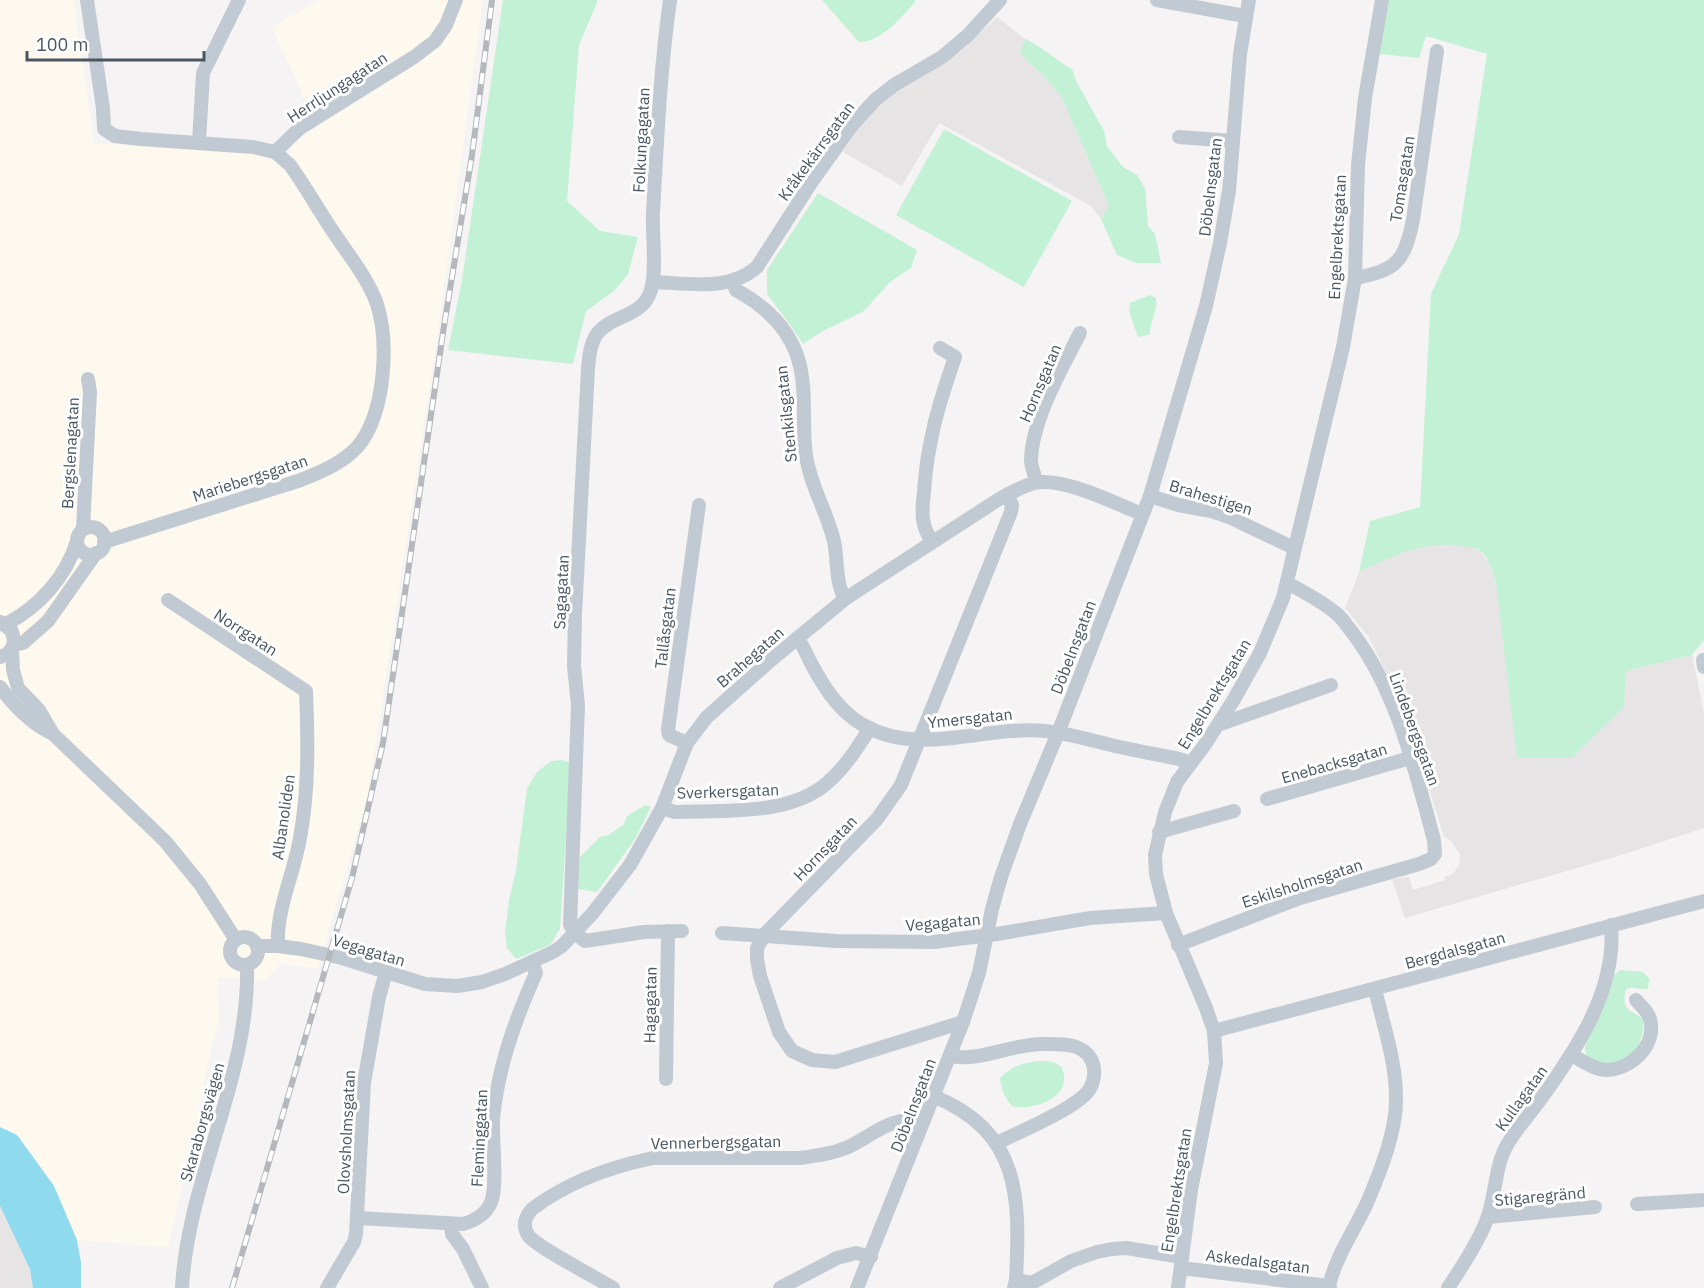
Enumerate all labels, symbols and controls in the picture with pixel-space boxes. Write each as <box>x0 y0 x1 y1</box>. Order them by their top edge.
scale bar <box>27 24 204 62</box>
text: 100 m <box>36 33 88 56</box>
street label: Herrljungagatan <box>283 47 391 127</box>
street label: Folkungagatan <box>628 87 654 193</box>
street label: Kråkekärrsgatan <box>773 97 859 205</box>
street label: Tomasgatan <box>1385 134 1419 224</box>
street label: Döbelnsgatan <box>1194 137 1226 237</box>
street label: Engelbrektsgatan <box>1324 174 1350 300</box>
street label: Hornsgatan <box>1015 341 1065 425</box>
street label: Stenkilsgatan <box>771 365 801 463</box>
street label: Bergslenagatan <box>57 397 83 509</box>
street label: Mariebergsgatan <box>190 450 310 506</box>
street label: Brahestigen <box>1167 475 1255 519</box>
street label: Sagagatan <box>549 554 573 630</box>
street label: Tallåsgatan <box>650 586 680 670</box>
street label: Döbelnsgatan <box>1046 597 1100 697</box>
street label: Norrgatan <box>210 604 282 660</box>
street label: Brahegatan <box>712 622 788 692</box>
street label: Engelbrektsgatan <box>1173 635 1255 753</box>
street label: Lindebergsgatan <box>1385 670 1445 788</box>
street label: Ymersgatan <box>927 704 1013 732</box>
street label: Enebacksgatan <box>1279 738 1389 788</box>
street label: Albanoliden <box>267 773 299 861</box>
street label: Sverkersgatan <box>677 779 779 803</box>
street label: Hornsgatan <box>789 811 861 885</box>
street label: Eskilsholmsgatan <box>1239 854 1365 912</box>
street label: Vegagatan <box>905 909 981 935</box>
street label: Bergdalsgatan <box>1403 927 1507 973</box>
street label: Vegagatan <box>330 929 408 971</box>
street label: Hagagatan <box>639 966 661 1044</box>
street label: Döbelnsgatan <box>886 1055 940 1155</box>
street label: Skaraborgsvägen <box>175 1060 229 1184</box>
street label: Kullagatan <box>1490 1061 1552 1135</box>
street label: Olovsholmsgatan <box>333 1069 359 1195</box>
street label: Fleminggatan <box>466 1089 492 1187</box>
street label: Engelbrektsgatan <box>1156 1126 1196 1254</box>
street label: Vennerbergsgatan <box>650 1131 782 1153</box>
street label: Stigaregränd <box>1493 1182 1587 1210</box>
street label: Askedalsgatan <box>1205 1245 1311 1277</box>

